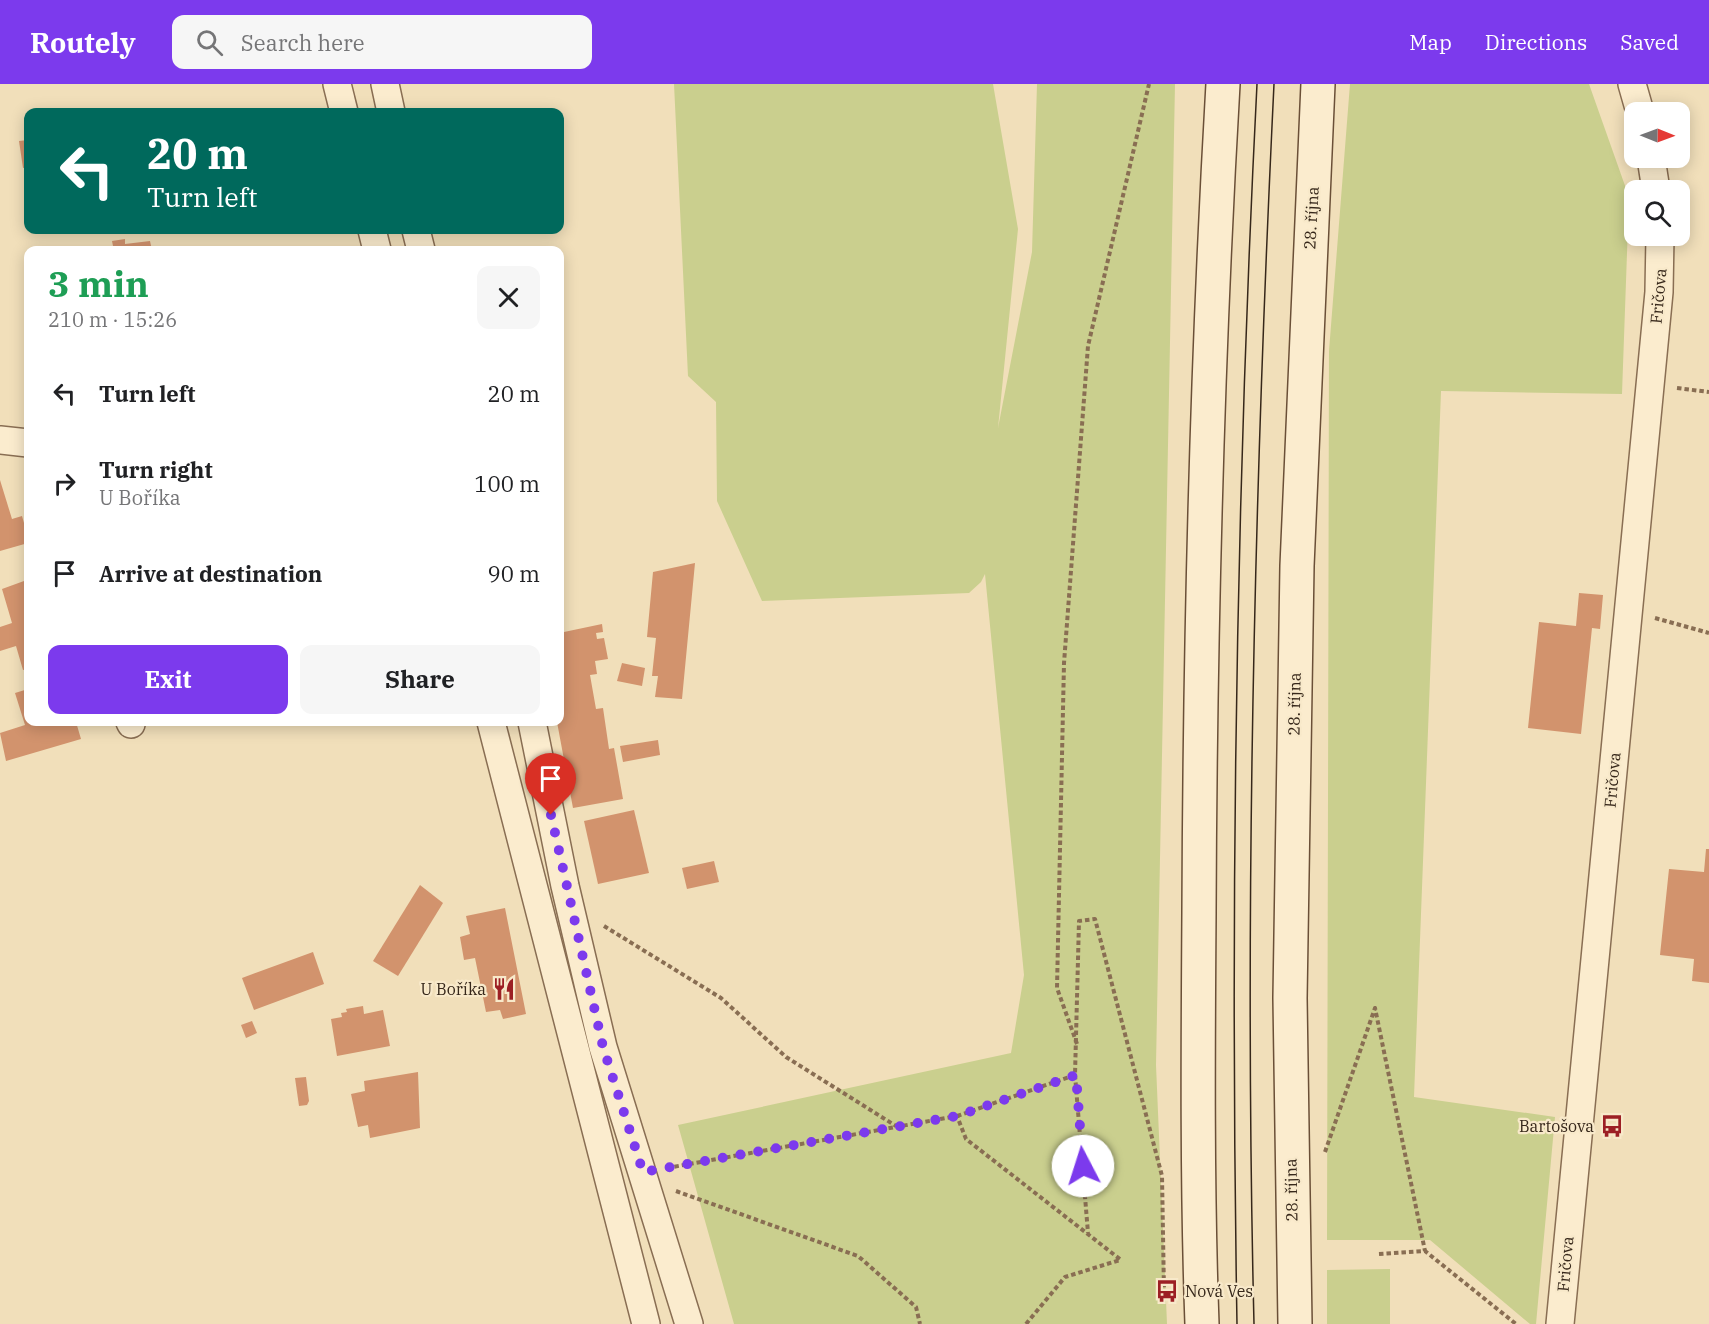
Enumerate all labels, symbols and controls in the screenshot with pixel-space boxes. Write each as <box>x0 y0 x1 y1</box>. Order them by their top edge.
search box <box>172 15 592 69</box>
text: Routely <box>30 24 136 61</box>
icon: search <box>193 26 226 59</box>
text: Search here <box>241 28 365 57</box>
text: Map <box>1409 28 1452 56</box>
text: Directions <box>1485 28 1587 56</box>
text: Saved <box>1620 28 1679 56</box>
north arrow <box>1624 102 1690 168</box>
map controls <box>1624 102 1690 246</box>
text: 20 m <box>147 126 248 181</box>
icon: left <box>48 132 126 210</box>
text: Turn left <box>147 179 258 214</box>
button: search <box>1624 180 1690 246</box>
street label: 28. října <box>1299 186 1323 250</box>
text: 3 min <box>48 260 149 307</box>
button: close <box>477 266 540 329</box>
street label: Fričova <box>1646 267 1670 325</box>
text: 210 m · 15:26 <box>48 306 177 333</box>
icon: left <box>48 377 81 410</box>
text: Turn left <box>99 379 195 408</box>
text: 20 m <box>488 379 540 408</box>
text: Turn right <box>99 455 213 484</box>
icon: right <box>48 467 81 500</box>
text: 100 m <box>474 469 540 498</box>
text: U Boříka <box>99 484 181 511</box>
icon: arrive <box>48 557 81 590</box>
text: Arrive at destination <box>99 559 322 588</box>
text: 90 m <box>488 559 540 588</box>
button: Exit <box>48 645 288 714</box>
button: Share <box>300 645 540 714</box>
street label: 28. října <box>1283 672 1305 736</box>
street label: Fričova <box>1600 751 1624 809</box>
pin <box>525 753 576 815</box>
icon: arrive <box>534 762 567 795</box>
restaurant icon: U Boříka <box>491 976 517 1002</box>
place label: U Boříka <box>421 979 486 999</box>
bus stop icon: Bartošova <box>1599 1113 1625 1139</box>
place label: Bartošova <box>1519 1116 1594 1136</box>
position arrow <box>1051 1134 1115 1198</box>
street label: 28. října <box>1280 1158 1302 1222</box>
street label: Fričova <box>1553 1235 1577 1293</box>
bus stop icon: Nová Ves <box>1154 1278 1180 1304</box>
place label: Nová Ves <box>1185 1281 1253 1301</box>

